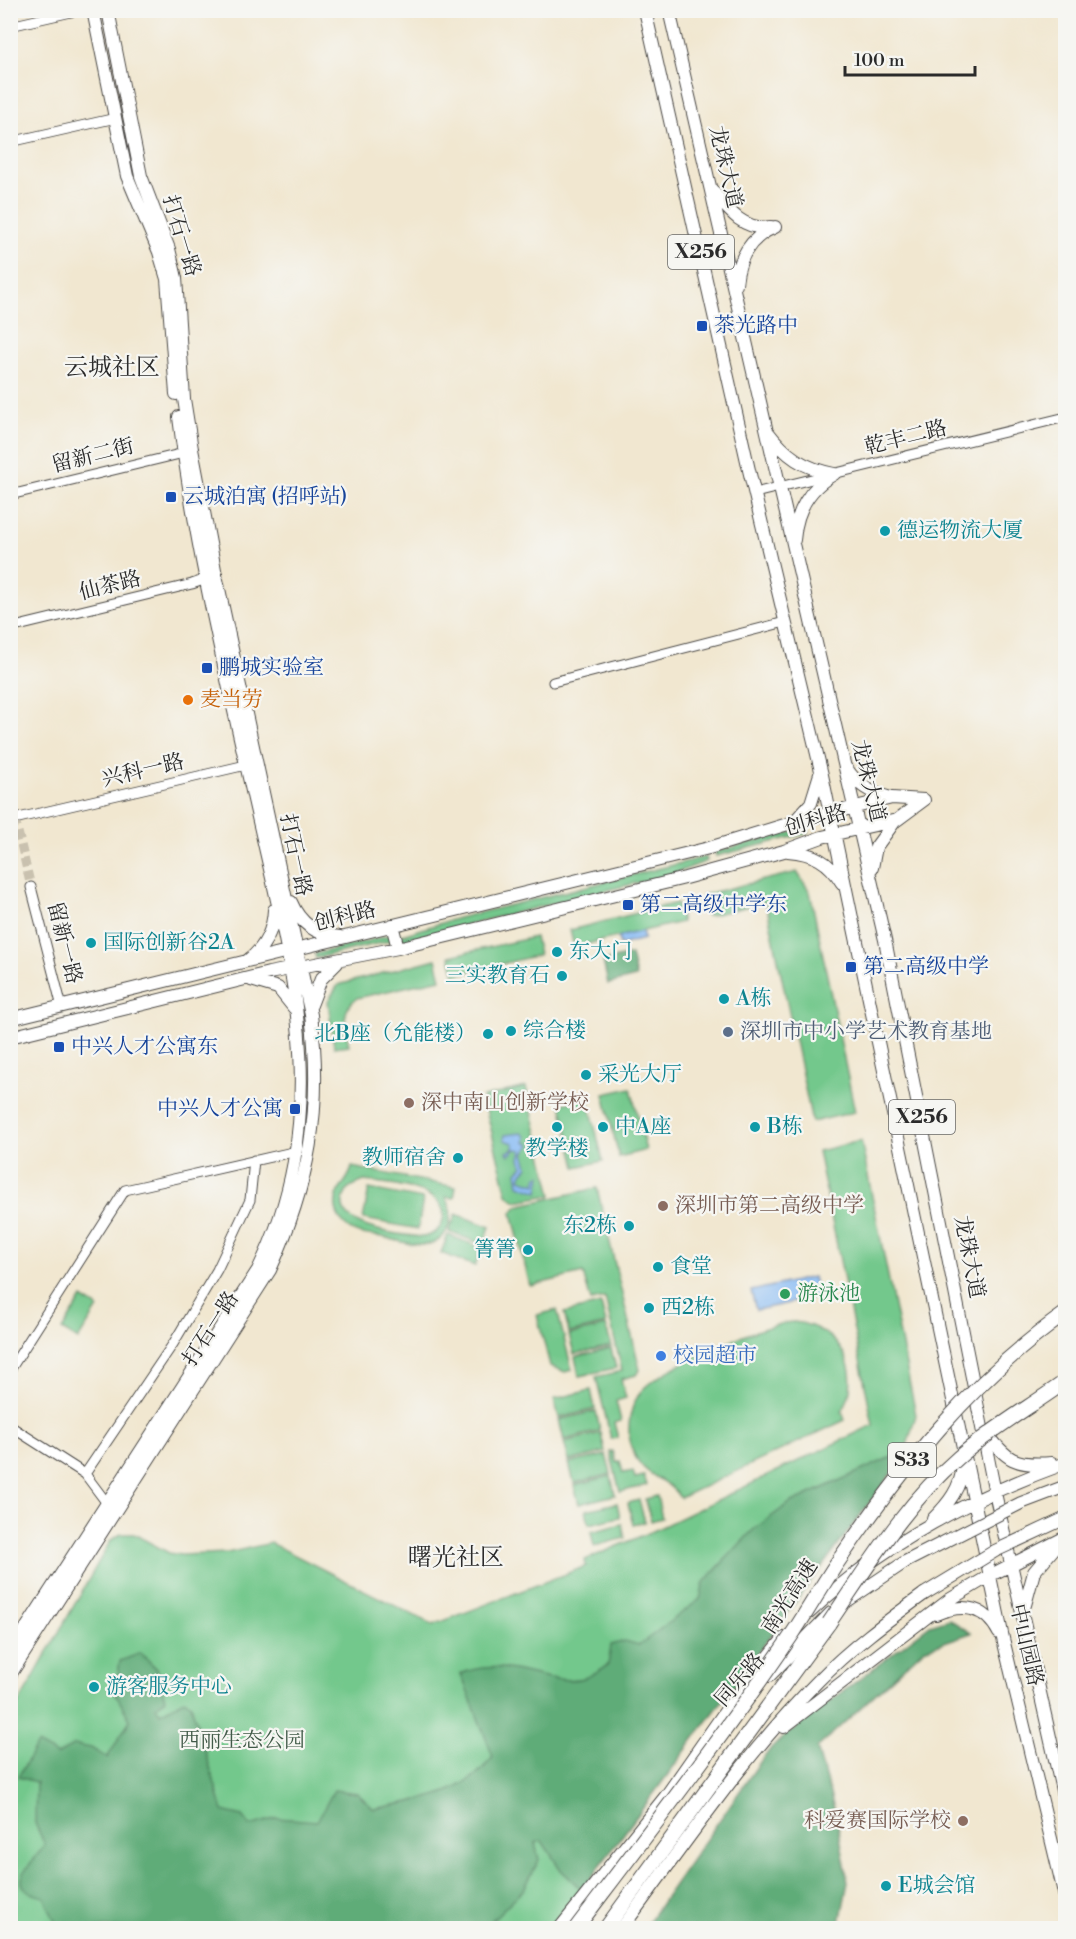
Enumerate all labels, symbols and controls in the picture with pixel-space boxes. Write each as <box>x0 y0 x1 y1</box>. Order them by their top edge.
scale bar <box>845 39 976 77</box>
text: 100 m <box>854 49 905 72</box>
street label: 龙珠大道 <box>703 123 747 211</box>
street label: 打石一路 <box>156 192 206 280</box>
road number: X256 <box>668 235 734 269</box>
place label: 茶光路中 <box>714 313 798 339</box>
marker: 茶光路中 <box>695 319 709 333</box>
district label: 云城社区 <box>64 353 160 383</box>
street label: 乾丰二路 <box>862 415 950 461</box>
street label: 留新二街 <box>49 433 137 479</box>
place label: 云城泊寓 (招呼站) <box>183 484 347 510</box>
marker: 云城泊寓 (招呼站) <box>164 490 178 504</box>
place label: 德运物流大厦 <box>897 518 1023 544</box>
marker: 德运物流大厦 <box>878 524 892 538</box>
street label: 仙茶路 <box>76 566 144 606</box>
place label: 鹏城实验室 <box>219 655 324 681</box>
marker: 鹏城实验室 <box>200 661 214 675</box>
place label: 麦当劳 <box>200 687 263 713</box>
marker: 麦当劳 <box>181 693 195 707</box>
street label: 龙珠大道 <box>845 737 891 825</box>
street label: 兴科一路 <box>99 749 187 793</box>
street label: 创科路 <box>782 800 850 842</box>
street label: 打石一路 <box>274 811 316 899</box>
place label: 第二高级中学东 <box>640 892 787 918</box>
street label: 创科路 <box>311 897 379 937</box>
marker: 第二高级中学东 <box>621 898 635 912</box>
street label: 留新一路 <box>41 899 87 987</box>
place label: 国际创新谷2A <box>103 930 235 956</box>
marker: 国际创新谷2A <box>84 936 98 950</box>
place label: 东大门 <box>569 939 632 965</box>
marker: 东大门 <box>550 945 564 959</box>
place label: 第二高级中学 <box>863 954 989 980</box>
marker: 第二高级中学 <box>844 960 858 974</box>
place label: 三实教育石 <box>445 963 550 989</box>
marker: 三实教育石 <box>555 969 569 983</box>
place label: A栋 <box>735 986 771 1012</box>
marker: A栋 <box>717 992 731 1006</box>
place label: 综合楼 <box>523 1018 586 1044</box>
place label: 深圳市中小学艺术教育基地 <box>740 1019 992 1045</box>
place label: 北B座（允能楼） <box>314 1021 476 1047</box>
marker: 综合楼 <box>504 1024 518 1038</box>
marker: 深圳市中小学艺术教育基地 <box>721 1025 735 1039</box>
marker: 北B座（允能楼） <box>481 1027 495 1041</box>
place label: 中兴人才公寓东 <box>71 1034 218 1060</box>
marker: 中兴人才公寓东 <box>52 1040 66 1054</box>
place label: 采光大厅 <box>598 1062 682 1088</box>
marker: 采光大厅 <box>579 1068 593 1082</box>
place label: 深中南山创新学校 <box>421 1090 589 1116</box>
place label: 中兴人才公寓 <box>157 1096 283 1122</box>
marker: 深中南山创新学校 <box>402 1096 416 1110</box>
road number: X256 <box>889 1100 955 1134</box>
marker: 中兴人才公寓 <box>288 1102 302 1116</box>
place label: 中A座 <box>615 1114 671 1140</box>
place label: B栋 <box>766 1114 803 1140</box>
marker: 教学楼 <box>550 1120 564 1134</box>
marker: 中A座 <box>596 1120 610 1134</box>
marker: B栋 <box>748 1120 762 1134</box>
place label: 教学楼 <box>526 1136 589 1162</box>
place label: 教师宿舍 <box>362 1145 446 1171</box>
marker: 教师宿舍 <box>451 1151 465 1165</box>
place label: 深圳市第二高级中学 <box>675 1193 864 1219</box>
marker: 深圳市第二高级中学 <box>656 1199 670 1213</box>
place label: 东2栋 <box>563 1213 617 1239</box>
street label: 龙珠大道 <box>948 1213 990 1301</box>
marker: 东2栋 <box>622 1219 636 1233</box>
place label: 箐箐 <box>474 1237 516 1263</box>
marker: 箐箐 <box>521 1243 535 1257</box>
place label: 食堂 <box>670 1254 712 1280</box>
marker: 食堂 <box>651 1260 665 1274</box>
place label: 游泳池 <box>797 1281 860 1307</box>
street label: 打石一路 <box>177 1287 245 1371</box>
marker: 游泳池 <box>778 1287 792 1301</box>
place label: 西2栋 <box>661 1295 715 1321</box>
marker: 西2栋 <box>642 1301 656 1315</box>
place label: 校园超市 <box>673 1343 757 1369</box>
marker: 校园超市 <box>654 1349 668 1363</box>
road number: S33 <box>888 1443 936 1477</box>
district label: 曙光社区 <box>408 1543 504 1573</box>
street label: 南光高速 <box>756 1555 824 1639</box>
street label: 中山园路 <box>1004 1601 1048 1689</box>
street label: 同乐路 <box>710 1648 770 1712</box>
place label: 游客服务中心 <box>106 1674 232 1700</box>
marker: 游客服务中心 <box>87 1680 101 1694</box>
park label: 西丽生态公园 <box>179 1728 305 1754</box>
place label: 科爱赛国际学校 <box>804 1808 951 1834</box>
marker: 科爱赛国际学校 <box>956 1814 970 1828</box>
place label: E城会馆 <box>898 1873 976 1899</box>
marker: E城会馆 <box>879 1879 893 1893</box>

